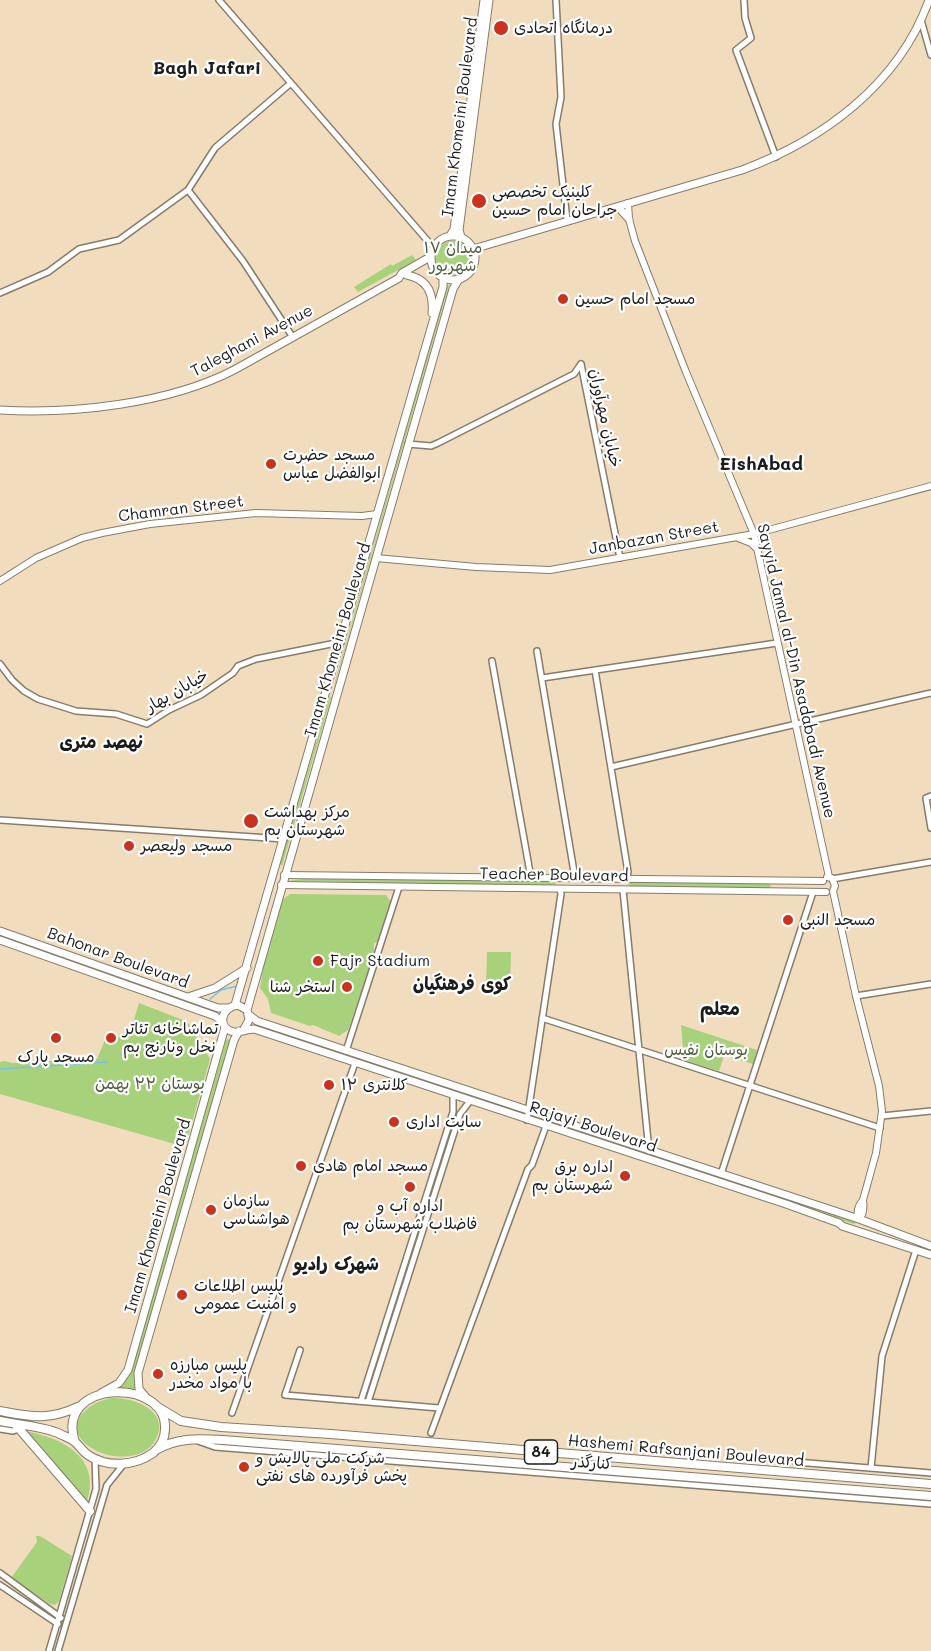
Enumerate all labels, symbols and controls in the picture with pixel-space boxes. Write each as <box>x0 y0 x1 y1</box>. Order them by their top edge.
street label: Imam Khomeini Boulevard <box>438 16 482 218</box>
place label: درمانگاه اتحادی <box>514 18 613 38</box>
marker: درمانگاه اتحادی <box>492 19 510 37</box>
district label: Bagh Jafari <box>153 57 261 79</box>
place label: کلینیک تخصصی جراحان امام حسین <box>492 182 618 220</box>
marker: کلینیک تخصصی جراحان امام حسین <box>470 192 488 210</box>
park label: میدان ۱۷ شهریور <box>424 238 482 276</box>
place label: مسجد امام حسین <box>575 289 695 309</box>
marker: مسجد امام حسین <box>556 292 570 306</box>
street label: Taleghani Avenue <box>188 301 316 381</box>
street label: خیابان مهرآوران <box>585 367 625 469</box>
place label: مسجد حضرت ابوالفضل عباس <box>283 445 381 483</box>
district label: EishAbad <box>719 453 803 475</box>
marker: مسجد حضرت ابوالفضل عباس <box>264 457 278 471</box>
street label: Chamran Street <box>117 492 245 526</box>
street label: Janbazan Street <box>588 517 720 559</box>
street label: Sayyid Jamal al-Din Asadabadi Avenue <box>753 522 839 820</box>
street label: Imam Khomeini Boulevard <box>301 541 375 739</box>
street label: خیابان بهار <box>142 665 212 717</box>
district label: نهصد متری <box>60 731 144 753</box>
place label: مرکز بهداشت شهرستان بم <box>264 802 350 840</box>
marker: مرکز بهداشت شهرستان بم <box>242 812 260 830</box>
place label: مسجد ولیعصر <box>141 836 232 856</box>
marker: مسجد ولیعصر <box>122 839 136 853</box>
street label: Teacher Boulevard <box>479 864 629 886</box>
place label: مسجد النبی <box>800 910 875 930</box>
marker: مسجد النبی <box>781 913 795 927</box>
street label: Bahonar Boulevard <box>45 923 191 993</box>
place label: Fajr Stadium <box>330 951 430 971</box>
marker: Fajr Stadium <box>311 954 325 968</box>
district label: کوی فرهنگیان <box>413 973 511 995</box>
place label: استخر شنا <box>270 977 335 997</box>
marker: استخر شنا <box>340 980 354 994</box>
district label: معلم <box>700 998 740 1020</box>
place label: تماشاخانه تئاتر نخل ونارنج بم <box>123 1019 218 1057</box>
marker: مسجد پارک <box>49 1031 63 1045</box>
marker: تماشاخانه تئاتر نخل ونارنج بم <box>104 1031 118 1045</box>
park label: بوستان نفیس <box>664 1040 748 1060</box>
place label: مسجد پارک <box>17 1047 95 1067</box>
park label: بوستان ۲۲ بهمن <box>95 1074 205 1094</box>
place label: کلانتری ۱۲ <box>341 1075 408 1095</box>
marker: کلانتری ۱۲ <box>322 1078 336 1092</box>
street label: Rajayi Boulevard <box>527 1097 659 1157</box>
place label: سایت اداری <box>406 1112 482 1132</box>
marker: سایت اداری <box>387 1115 401 1129</box>
street label: Imam Khomeini Boulevard <box>121 1117 195 1315</box>
place label: مسجد امام هادی <box>313 1156 428 1176</box>
place label: اداره برق شهرستان بم <box>532 1157 613 1195</box>
marker: مسجد امام هادی <box>294 1159 308 1173</box>
marker: اداره برق شهرستان بم <box>618 1169 632 1183</box>
marker: اداره آب و فاضلاب شهرستان بم <box>403 1180 417 1194</box>
place label: سازمان هواشناسی <box>223 1191 290 1229</box>
place label: اداره آب و فاضلاب شهرستان بم <box>342 1196 478 1234</box>
marker: سازمان هواشناسی <box>204 1203 218 1217</box>
district label: شهرک رادیو <box>293 1253 379 1275</box>
place label: پلیس اطلاعات و امنیت عمومی <box>194 1276 297 1314</box>
marker: پلیس اطلاعات و امنیت عمومی <box>175 1288 189 1302</box>
place label: پلیس مبارزه با مواد مخدر <box>170 1355 252 1393</box>
marker: پلیس مبارزه با مواد مخدر <box>151 1367 165 1381</box>
street label: Hashemi Rafsanjani Boulevard <box>567 1431 805 1471</box>
road number: 84 <box>524 1440 558 1464</box>
place label: شرکت ملی پالایش و پخش فرآورده های نفتی <box>256 1448 407 1486</box>
street label: کنارگذر <box>571 1452 613 1474</box>
marker: شرکت ملی پالایش و پخش فرآورده های نفتی <box>237 1460 251 1474</box>

